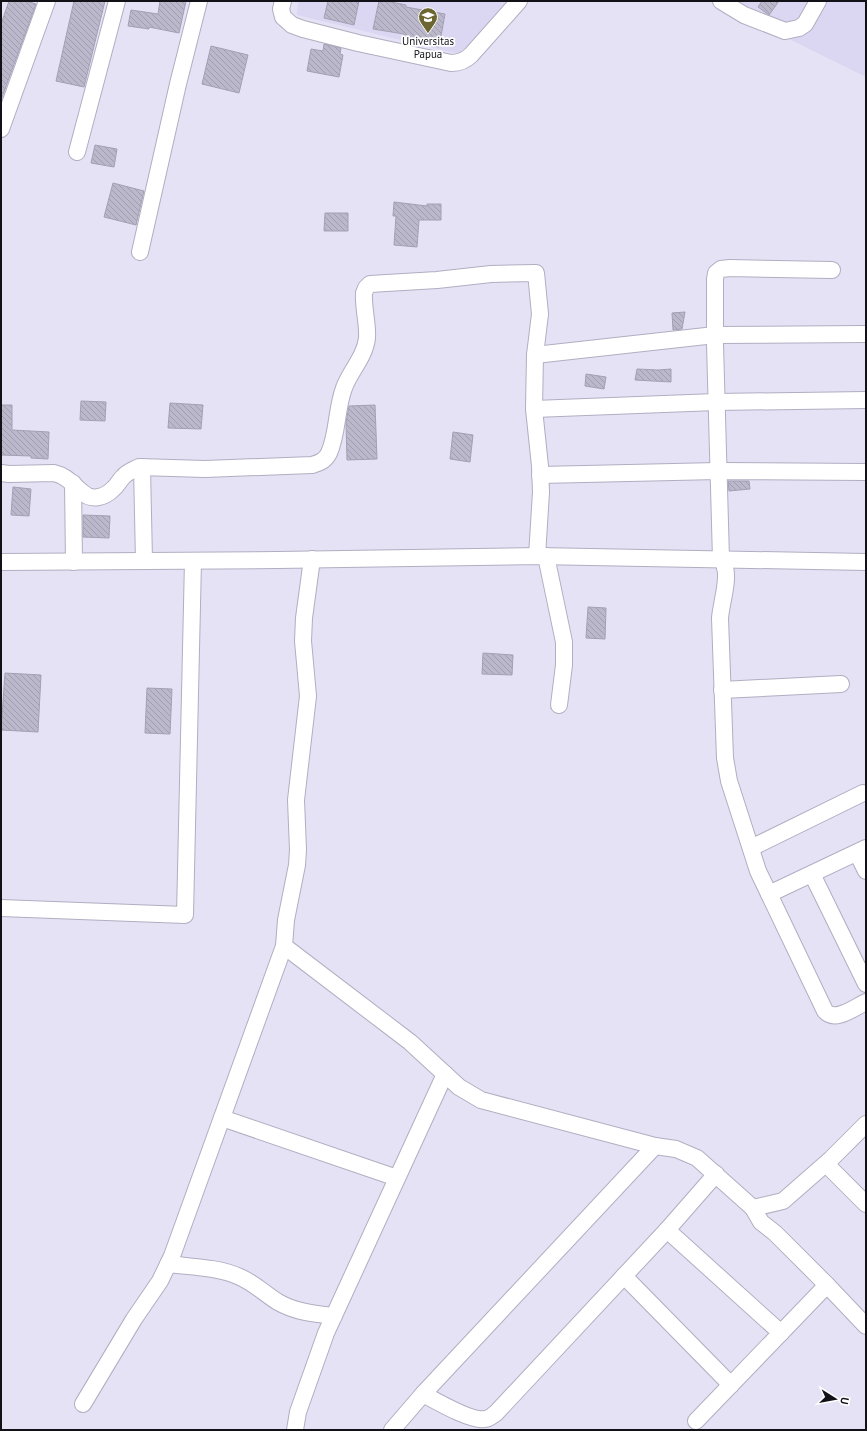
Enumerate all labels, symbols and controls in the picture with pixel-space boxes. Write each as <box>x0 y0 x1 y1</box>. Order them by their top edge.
school or university icon: Universitas Papua <box>417 6 439 34</box>
place label: Universitas Papua <box>402 34 454 61</box>
north arrow <box>815 1379 855 1419</box>
text: U <box>837 1396 852 1406</box>

